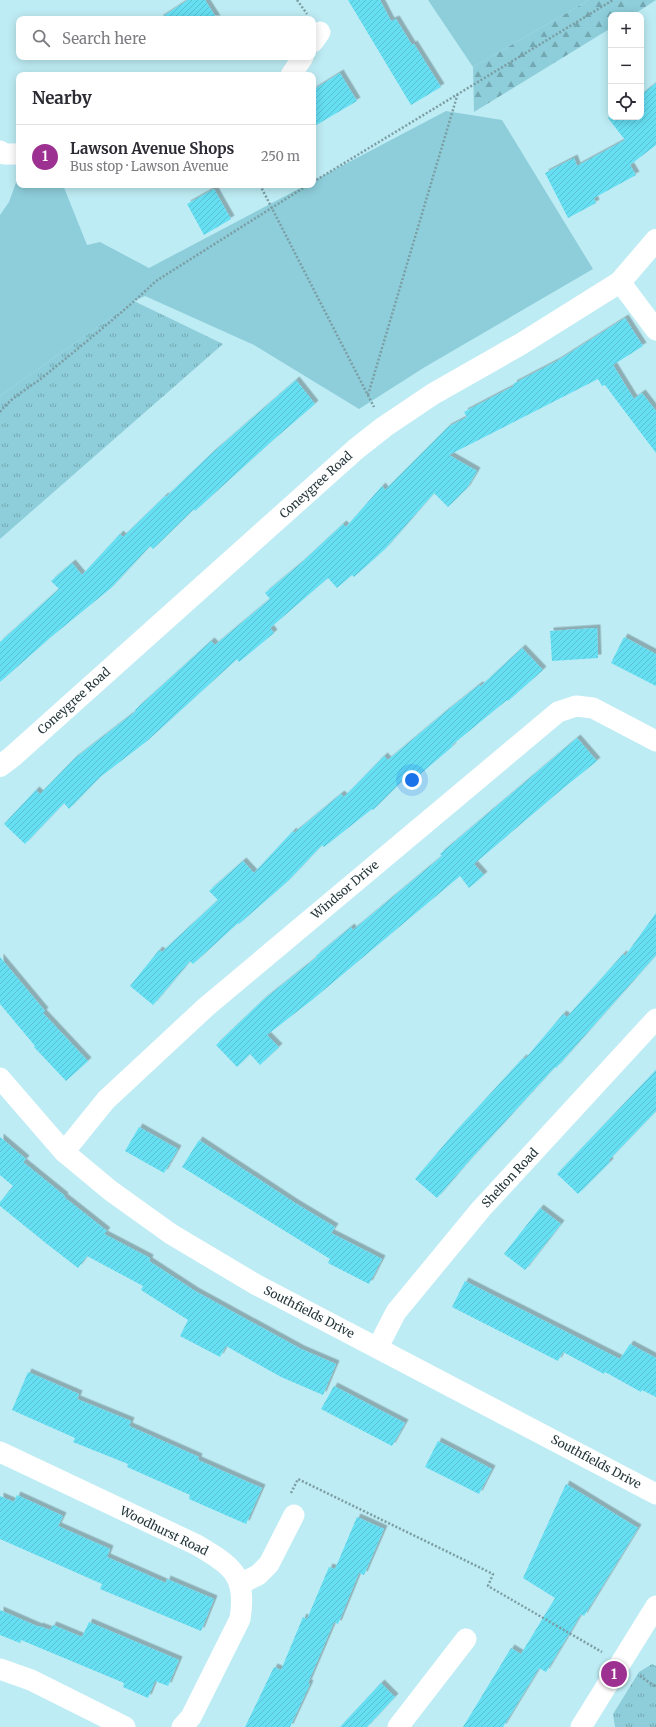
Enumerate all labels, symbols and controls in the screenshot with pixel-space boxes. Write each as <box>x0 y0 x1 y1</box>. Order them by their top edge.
map controls <box>608 12 644 120</box>
button: + <box>608 12 644 48</box>
search box <box>16 16 316 60</box>
icon: search <box>30 27 52 49</box>
text: Search here <box>62 29 146 48</box>
button: − <box>608 48 644 84</box>
button: locate <box>608 84 644 120</box>
text: Nearby <box>32 87 92 109</box>
text: Lawson Avenue Shops <box>70 139 234 158</box>
text: 1 <box>42 148 48 165</box>
text: 250 m <box>261 148 300 165</box>
text: Bus stop · Lawson Avenue <box>70 158 228 175</box>
street label: Coneygree Road <box>276 448 355 521</box>
street label: Coneygree Road <box>34 664 113 737</box>
your location <box>402 770 422 790</box>
street label: Windsor Drive <box>307 857 381 923</box>
street label: Shelton Road <box>478 1145 541 1211</box>
street label: Southfields Drive <box>261 1282 357 1341</box>
street label: Southfields Drive <box>549 1432 644 1492</box>
street label: Woodhurst Road <box>117 1502 211 1558</box>
pin: 1 <box>601 1659 627 1689</box>

